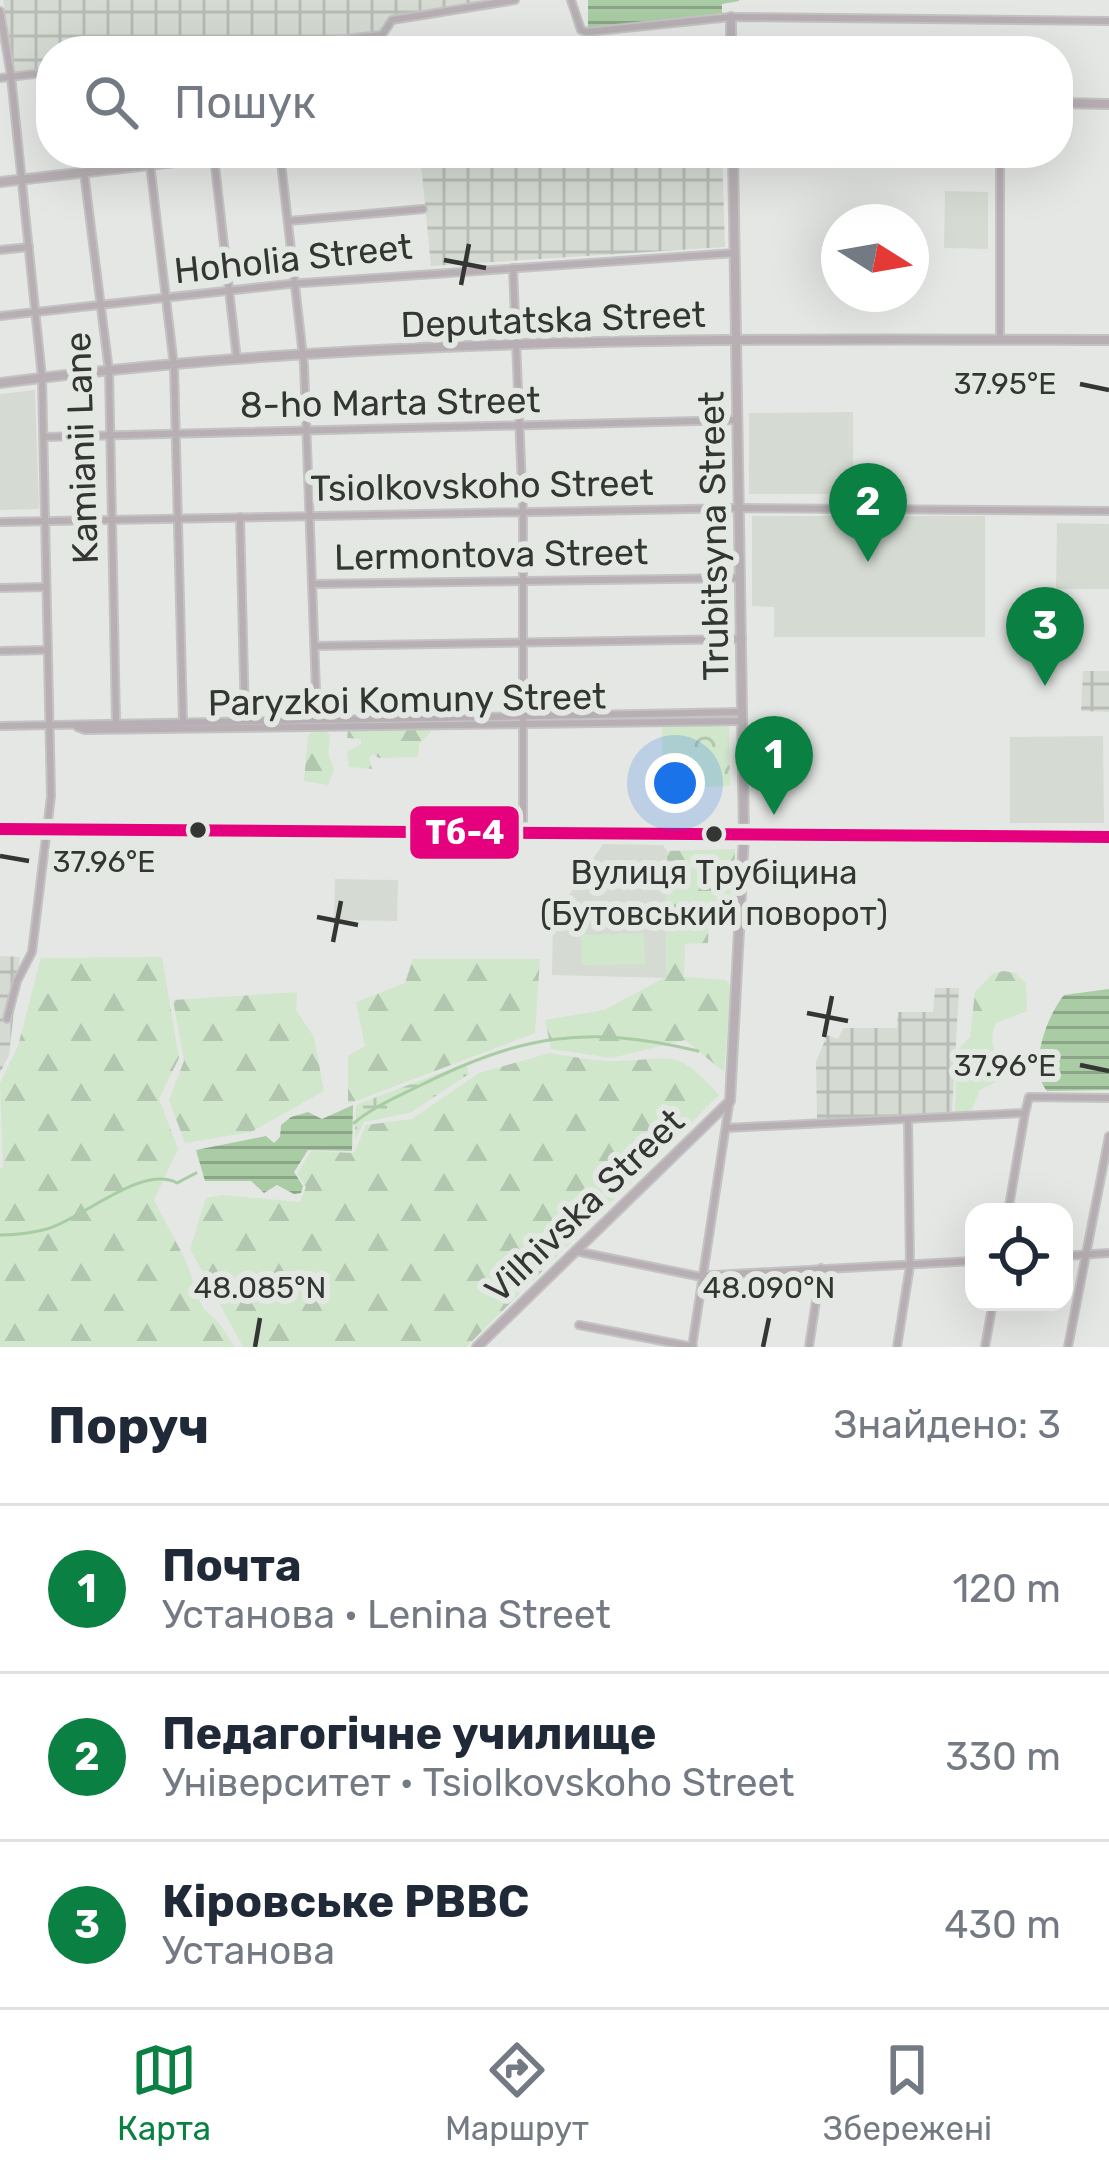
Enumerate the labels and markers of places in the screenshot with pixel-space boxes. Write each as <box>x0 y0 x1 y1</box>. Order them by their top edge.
pin: 2 <box>829 463 907 562</box>
pin: 3 <box>1006 587 1084 686</box>
pin: 1 <box>735 716 813 815</box>
unlabelled marker <box>187 819 209 841</box>
marker: Вулиця Трубіцина (Бутовський поворот) <box>703 823 725 845</box>
place label: Вулиця Трубіцина (Бутовський поворот) <box>540 853 888 933</box>

